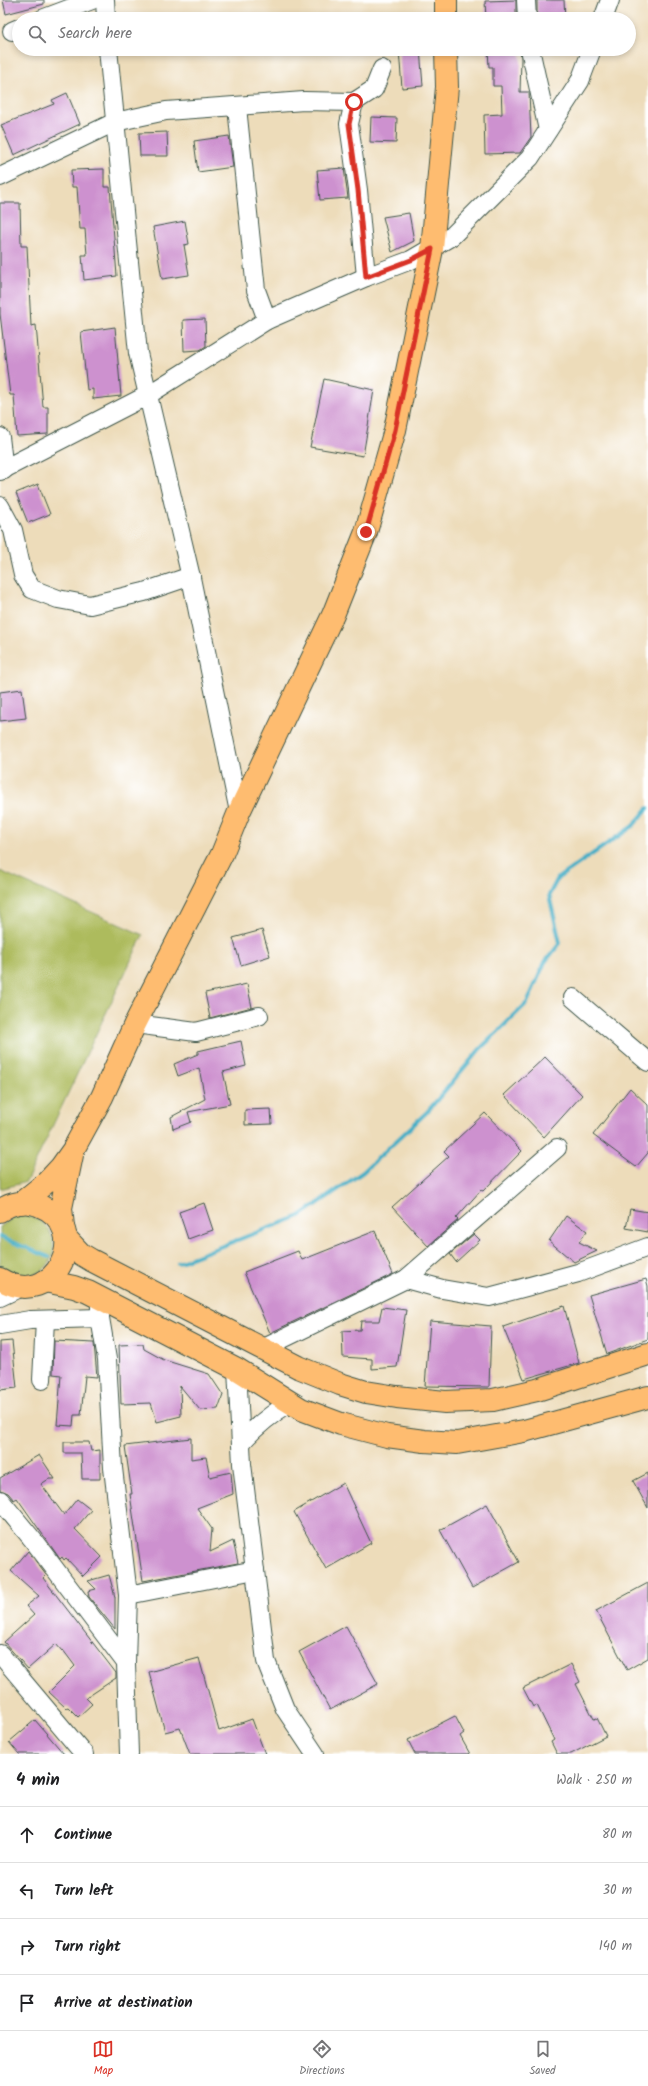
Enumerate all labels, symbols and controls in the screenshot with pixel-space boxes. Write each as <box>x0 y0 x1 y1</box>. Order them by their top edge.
search box <box>12 12 636 56</box>
text: Search here <box>58 22 132 46</box>
icon: search <box>26 23 48 45</box>
route start <box>345 93 363 111</box>
route end <box>357 523 375 541</box>
text: 4 min <box>16 1767 60 1794</box>
text: Walk · 250 m <box>556 1770 632 1791</box>
text: Continue <box>54 1823 112 1847</box>
icon: ahead <box>16 1824 38 1846</box>
text: 80 m <box>602 1824 632 1845</box>
text: Turn left <box>54 1879 114 1903</box>
icon: left <box>16 1880 38 1902</box>
text: 30 m <box>603 1880 632 1901</box>
text: Turn right <box>54 1935 121 1959</box>
icon: right <box>16 1936 38 1958</box>
text: 140 m <box>599 1936 632 1957</box>
text: Arrive at destination <box>54 1991 193 2015</box>
icon: arrive <box>16 1992 38 2014</box>
tab: Map <box>92 2038 114 2080</box>
tab: Directions <box>299 2038 345 2080</box>
tab: Saved <box>530 2038 556 2080</box>

